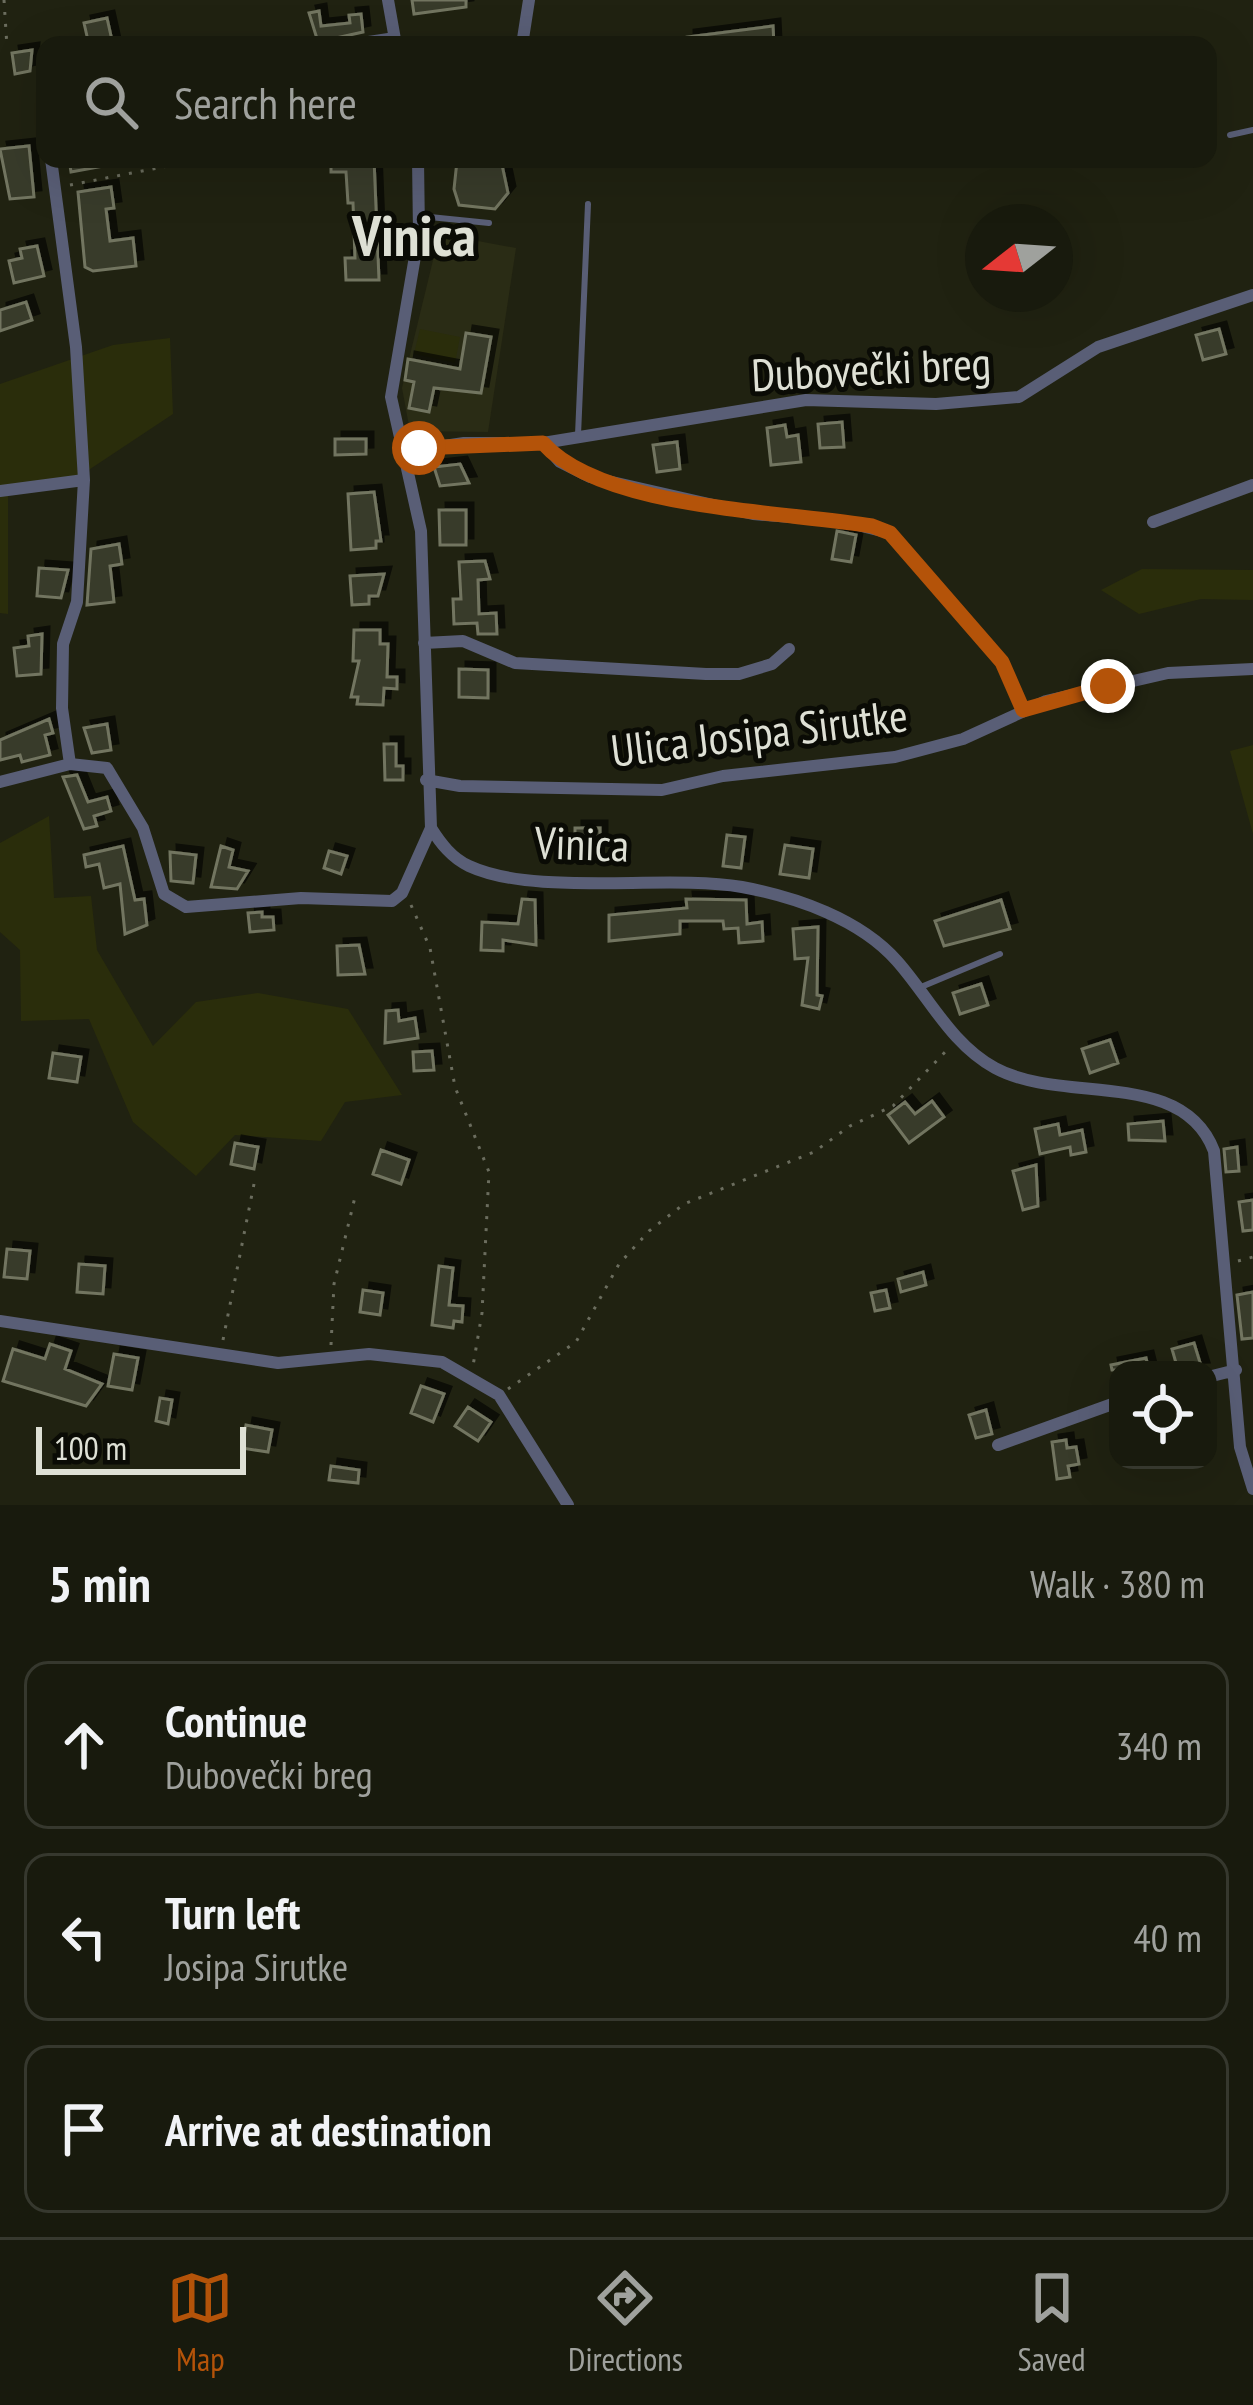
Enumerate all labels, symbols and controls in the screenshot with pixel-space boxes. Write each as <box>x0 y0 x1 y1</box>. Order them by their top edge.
search box <box>36 36 1217 168</box>
icon: search <box>78 69 144 135</box>
text: Search here <box>174 73 357 131</box>
district label: Vinica <box>351 198 476 272</box>
north arrow <box>965 204 1073 312</box>
street label: Dubovečki breg <box>750 333 992 403</box>
route start <box>392 421 446 475</box>
route end <box>1081 659 1135 713</box>
street label: Ulica Josipa Sirutke <box>607 685 911 779</box>
street label: Vinica <box>533 812 630 874</box>
map controls <box>1109 1361 1217 1469</box>
button: locate <box>1109 1361 1217 1469</box>
scale bar <box>36 1421 246 1474</box>
text: 100 m <box>54 1426 127 1469</box>
text: 5 min <box>48 1550 151 1616</box>
text: Walk · 380 m <box>1030 1558 1205 1609</box>
text: Continue <box>165 1691 307 1749</box>
icon: ahead <box>51 1712 117 1778</box>
text: 340 m <box>1116 1720 1202 1771</box>
text: Dubovečki breg <box>165 1749 373 1800</box>
text: Turn left <box>165 1883 300 1941</box>
icon: left <box>51 1904 117 1970</box>
text: 40 m <box>1133 1912 1202 1963</box>
text: Josipa Sirutke <box>165 1941 348 1992</box>
icon: arrive <box>51 2096 117 2162</box>
text: Arrive at destination <box>165 2100 492 2158</box>
tab: Map <box>167 2265 233 2380</box>
tab: Directions <box>568 2265 683 2380</box>
tab: Saved <box>1018 2265 1086 2380</box>

